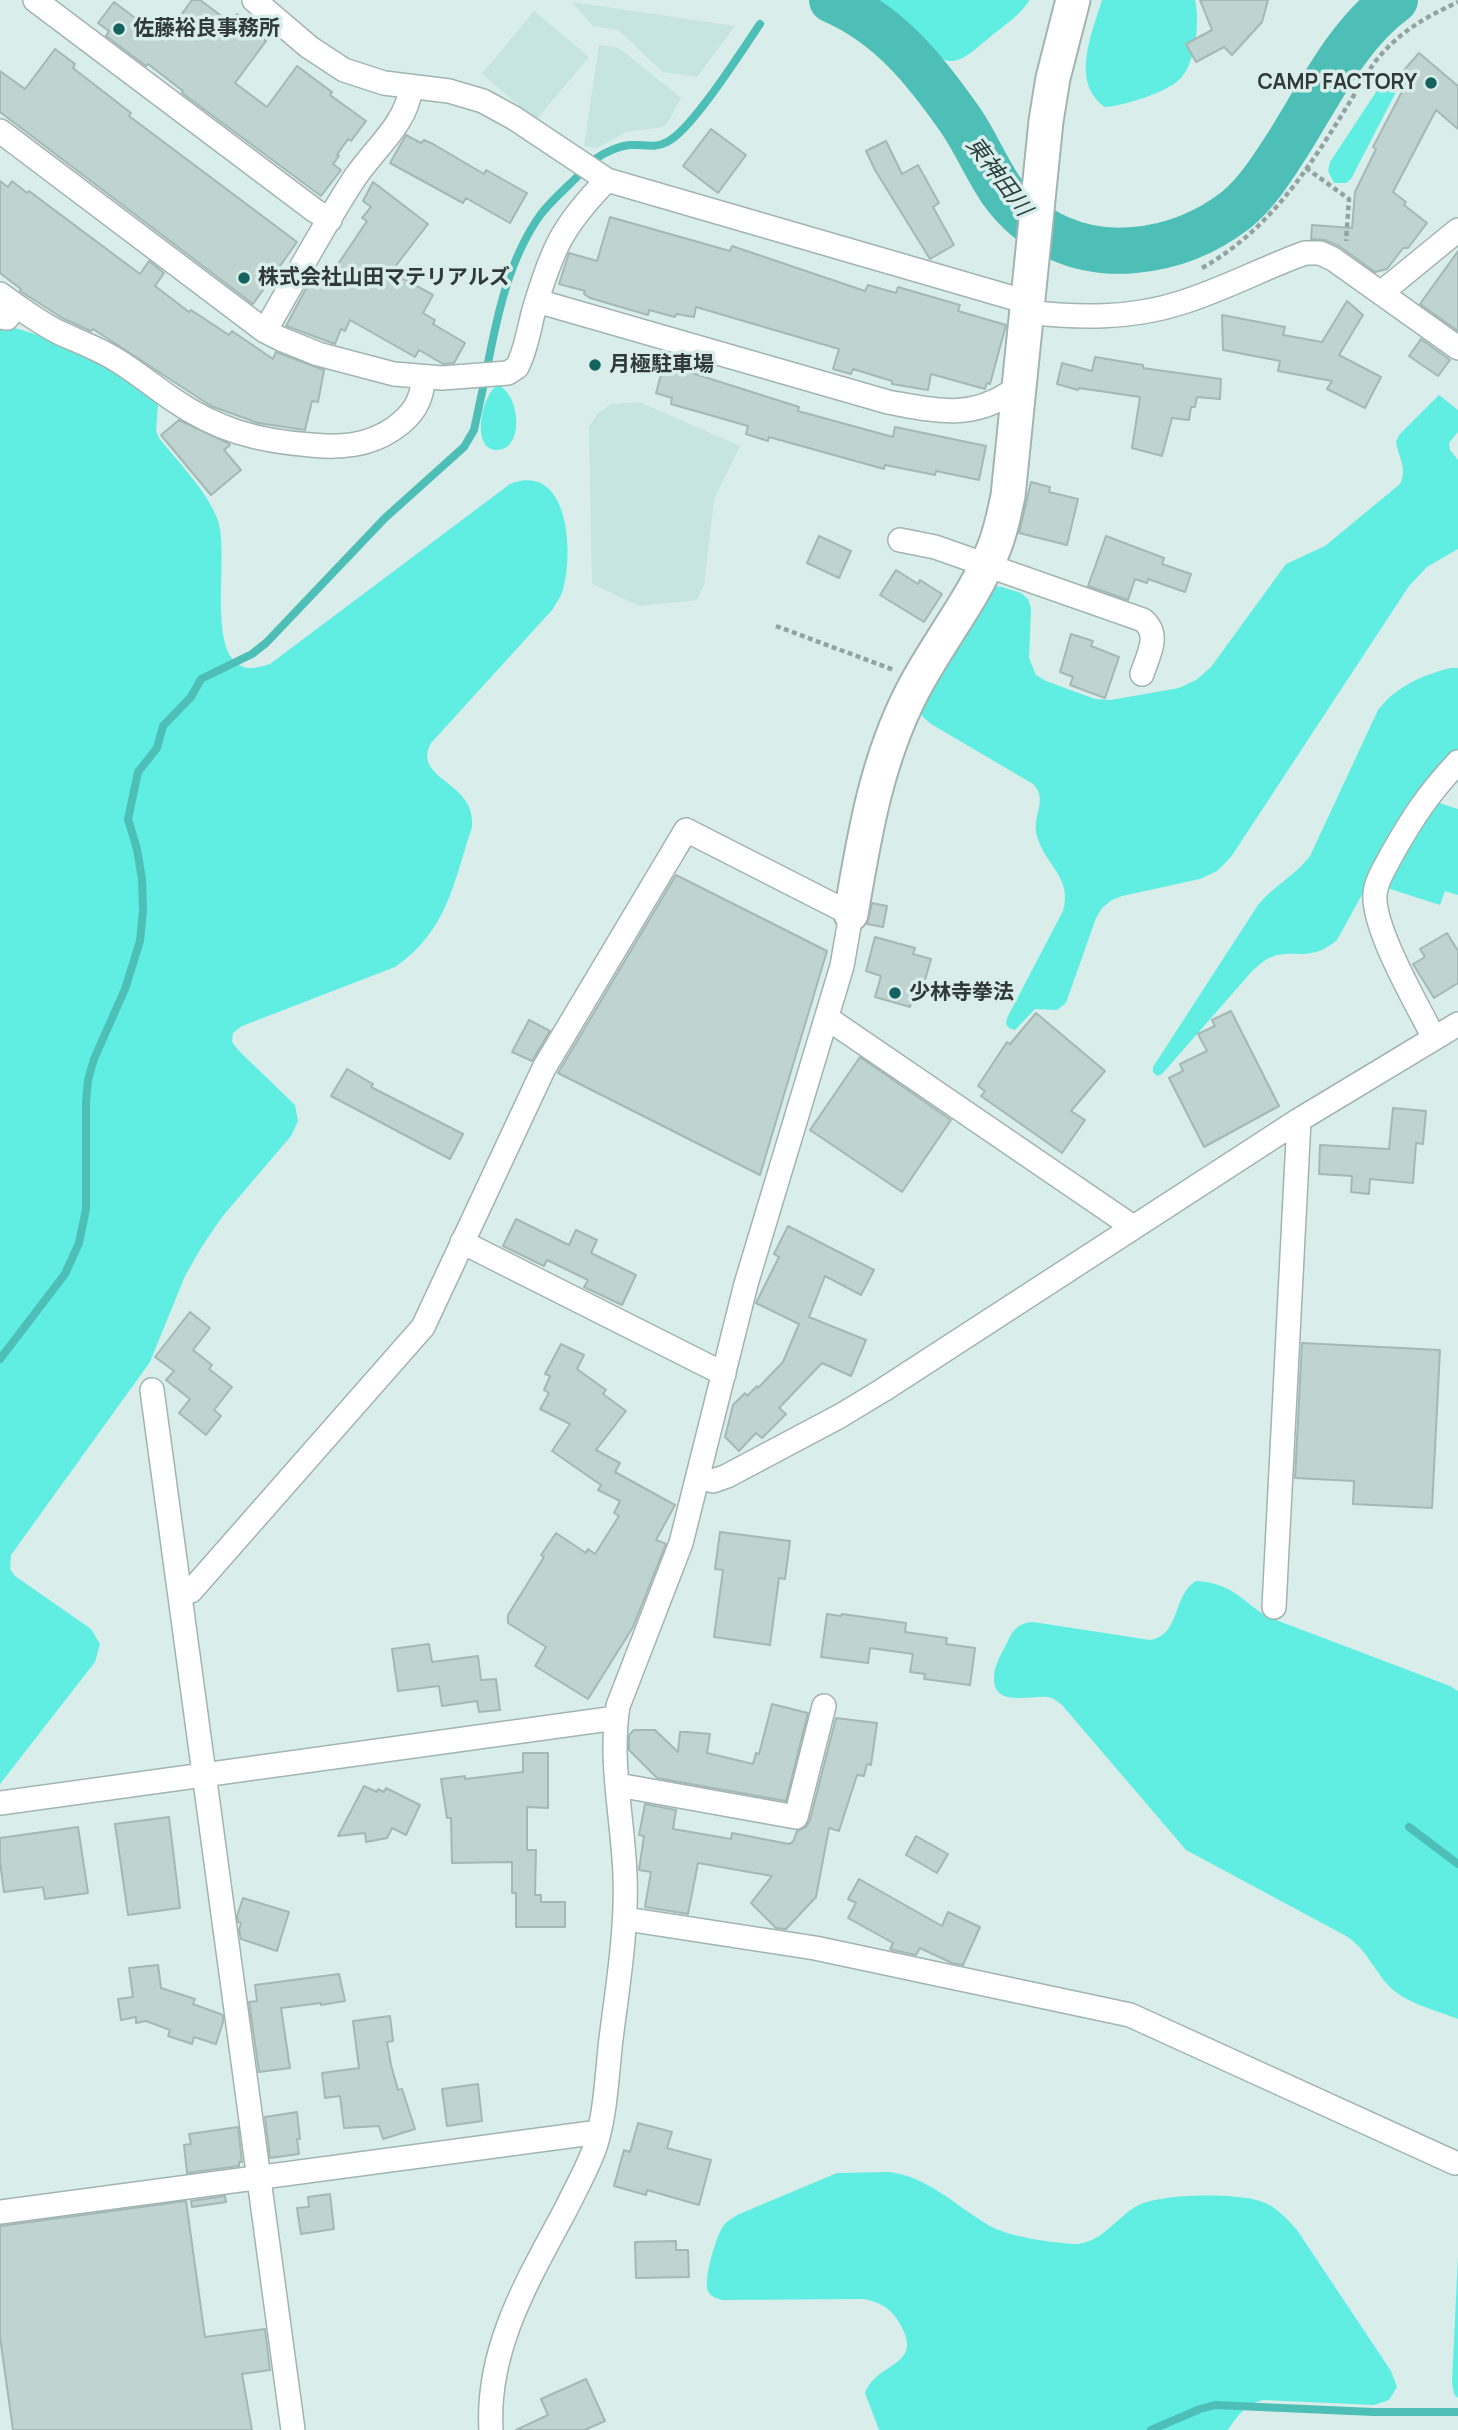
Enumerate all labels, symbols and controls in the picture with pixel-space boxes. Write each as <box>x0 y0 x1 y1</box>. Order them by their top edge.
place label: 佐藤裕良事務所 <box>133 16 280 42</box>
marker: 佐藤裕良事務所 <box>111 21 127 37</box>
place label: CAMP FACTORY <box>1257 70 1417 96</box>
marker: CAMP FACTORY <box>1423 75 1439 91</box>
water label: 東神田川 <box>959 132 1037 222</box>
place label: 株式会社山田マテリアルズ <box>258 265 510 291</box>
marker: 株式会社山田マテリアルズ <box>236 270 252 286</box>
place label: 月極駐車場 <box>609 352 714 378</box>
marker: 月極駐車場 <box>587 357 603 373</box>
place label: 少林寺拳法 <box>909 980 1014 1006</box>
marker: 少林寺拳法 <box>887 985 903 1001</box>

